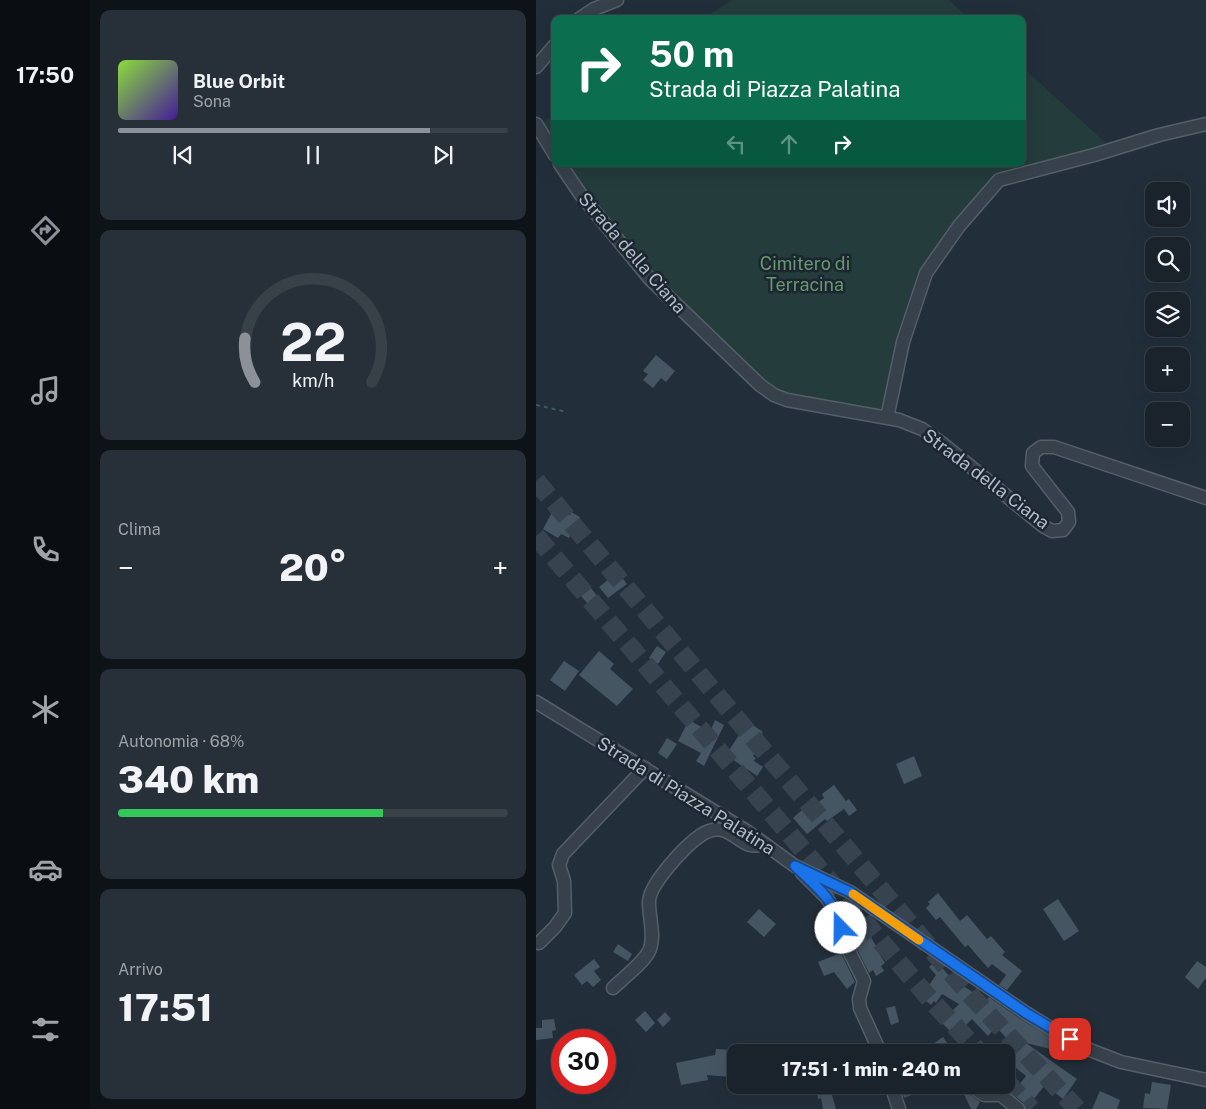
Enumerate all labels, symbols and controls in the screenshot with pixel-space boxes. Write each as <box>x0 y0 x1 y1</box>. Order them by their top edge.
text: 50 m <box>649 34 734 75</box>
icon: right <box>566 35 631 100</box>
text: 17:50 <box>16 62 74 88</box>
text: Blue Orbit <box>193 70 285 92</box>
text: Strada di Piazza Palatina <box>649 76 900 102</box>
text: Sona <box>193 92 231 111</box>
icon: left <box>722 130 750 158</box>
icon: ahead <box>775 130 803 158</box>
icon: right <box>828 130 856 158</box>
icon: previous <box>169 141 197 169</box>
icon: pause <box>299 141 327 169</box>
icon: next <box>429 141 457 169</box>
map controls <box>1145 182 1190 447</box>
button: sound <box>1145 182 1190 227</box>
street label: Strada della Ciana <box>574 188 691 317</box>
icon: directions <box>28 213 63 248</box>
button: search <box>1145 237 1190 282</box>
park label: Cimitero di Terracina <box>760 253 850 295</box>
button: layers <box>1145 292 1190 337</box>
text: 22 <box>280 312 346 373</box>
button: + <box>1145 347 1190 392</box>
text: km/h <box>292 370 334 391</box>
icon: music <box>28 373 63 408</box>
button: − <box>1145 402 1190 447</box>
street label: Strada della Ciana <box>919 424 1054 533</box>
text: Clima <box>118 520 161 539</box>
icon: phone <box>28 532 63 567</box>
text: 20° <box>279 545 347 590</box>
text: − <box>118 551 134 584</box>
text: + <box>492 551 508 584</box>
icon: climate <box>28 692 63 727</box>
text: Autonomia · 68% <box>118 732 245 751</box>
street label: Strada di Piazza Palatina <box>593 732 779 859</box>
text: 340 km <box>118 757 259 802</box>
icon: car <box>28 852 63 887</box>
position arrow <box>814 901 866 953</box>
text: Arrivo <box>118 960 163 979</box>
text: 17:51 <box>118 985 213 1030</box>
icon: filters <box>28 1012 63 1047</box>
pin <box>1049 1018 1091 1060</box>
icon: arrive <box>1056 1025 1084 1053</box>
speed limit sign: 30 <box>551 1029 616 1094</box>
text: 17:51 · 1 min · 240 m <box>781 1058 961 1080</box>

